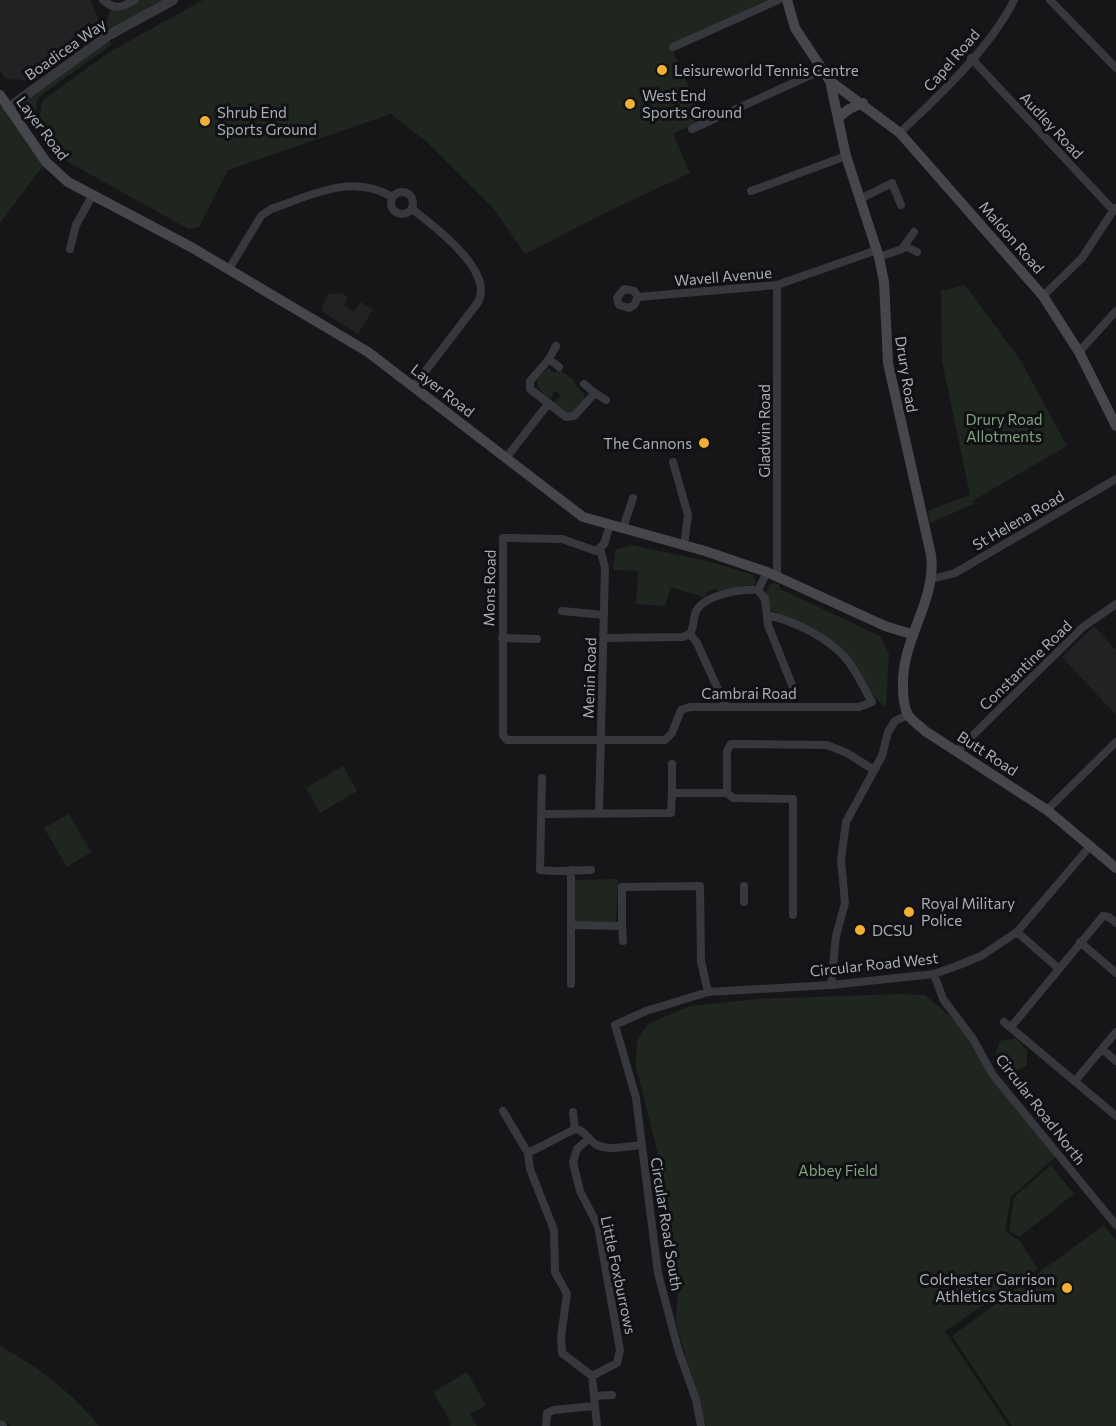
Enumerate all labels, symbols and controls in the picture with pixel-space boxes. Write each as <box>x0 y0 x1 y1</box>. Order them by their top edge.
street label: Boadicea Way <box>21 14 109 84</box>
street label: Capel Road <box>919 25 983 95</box>
place label: Leisureworld Tennis Centre <box>674 61 859 79</box>
marker: Leisureworld Tennis Centre <box>655 63 669 77</box>
place label: West End Sports Ground <box>642 86 742 121</box>
street label: Audley Road <box>1017 88 1087 162</box>
street label: Layer Road <box>13 92 73 164</box>
marker: West End Sports Ground <box>623 97 637 111</box>
place label: Shrub End Sports Ground <box>217 103 317 138</box>
marker: Shrub End Sports Ground <box>198 114 212 128</box>
street label: Maldon Road <box>976 197 1048 277</box>
street label: Wavell Avenue <box>673 263 773 289</box>
street label: Drury Road <box>892 335 922 413</box>
street label: Layer Road <box>408 360 478 420</box>
street label: Gladwin Road <box>755 384 773 478</box>
park label: Drury Road Allotments <box>965 410 1043 445</box>
place label: The Cannons <box>603 434 692 452</box>
marker: The Cannons <box>697 436 711 450</box>
street label: St Helena Road <box>969 486 1067 554</box>
street label: Mons Road <box>479 550 499 626</box>
street label: Constantine Road <box>975 616 1075 714</box>
street label: Menin Road <box>579 637 599 719</box>
street label: Cambrai Road <box>701 684 797 702</box>
street label: Butt Road <box>954 727 1022 779</box>
place label: Royal Military Police <box>921 894 1015 929</box>
marker: Royal Military Police <box>902 905 916 919</box>
place label: DCSU <box>872 921 913 939</box>
marker: DCSU <box>853 923 867 937</box>
street label: Circular Road West <box>809 948 939 980</box>
street label: Circular Road North <box>992 1050 1090 1168</box>
street label: Circular Road South <box>648 1156 686 1292</box>
park label: Abbey Field <box>798 1161 878 1179</box>
street label: Little Foxburrows <box>598 1214 640 1336</box>
place label: Colchester Garrison Athletics Stadium <box>919 1270 1055 1305</box>
marker: Colchester Garrison Athletics Stadium <box>1060 1281 1074 1295</box>

